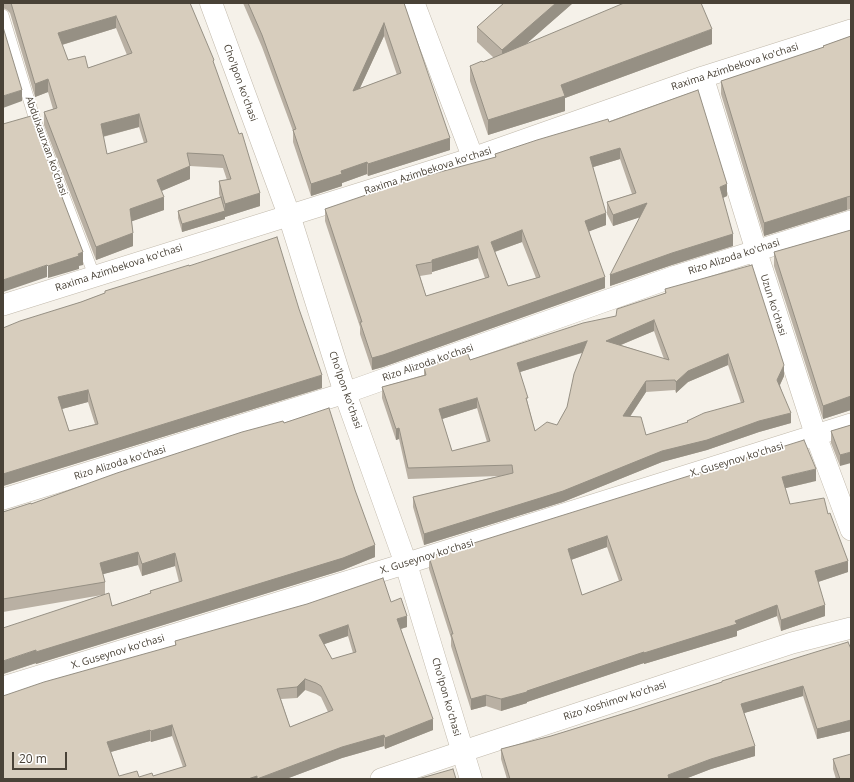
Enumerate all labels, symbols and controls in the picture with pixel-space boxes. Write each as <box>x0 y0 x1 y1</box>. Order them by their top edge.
street label: Raxima Azimbekova ko'chasi <box>670 41 800 93</box>
street label: Cho'lpon ko'chasi <box>220 43 260 123</box>
street label: Abdulxaurxan ko'chasi <box>22 95 70 197</box>
street label: Raxima Azimbekova ko'chasi <box>363 145 493 197</box>
street label: Rizo Alizoda ko'chasi <box>687 237 781 277</box>
street label: Raxima Azimbekova ko'chasi <box>54 242 184 294</box>
street label: Uzun ko'chasi <box>757 273 789 337</box>
street label: Rizo Alizoda ko'chasi <box>381 342 475 384</box>
street label: Cho'lpon ko'chasi <box>326 350 364 430</box>
street label: X. Guseynov ko'chasi <box>689 440 785 480</box>
street label: Rizo Alizoda ko'chasi <box>73 443 167 483</box>
street label: X. Guseynov ko'chasi <box>379 537 475 577</box>
street label: X. Guseynov ko'chasi <box>70 632 166 672</box>
street label: Cho'lpon ko'chasi <box>429 656 463 738</box>
street label: Rizo Xoshimov ko'chasi <box>562 679 668 723</box>
scale bar <box>14 744 69 770</box>
text: 20 m <box>19 750 47 767</box>

